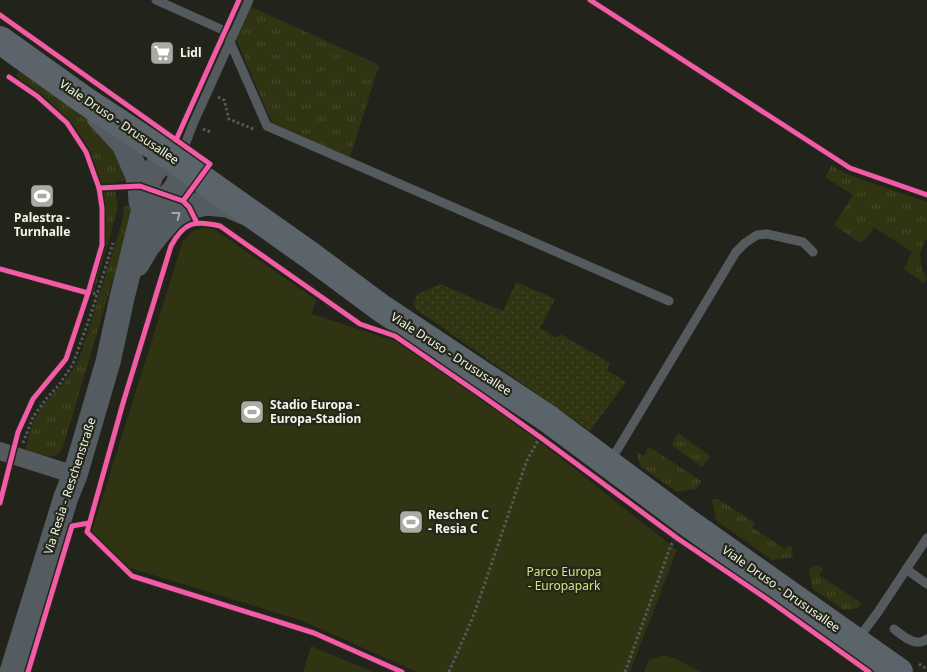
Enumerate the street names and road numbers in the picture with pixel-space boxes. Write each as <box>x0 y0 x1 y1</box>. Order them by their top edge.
street label: Viale Druso - Drususallee <box>56 75 183 168</box>
street label: Viale Druso - Drususallee <box>388 308 515 399</box>
street label: Via Resia - Reschenstraße <box>39 415 100 557</box>
street label: Viale Druso - Drususallee <box>719 541 844 636</box>

